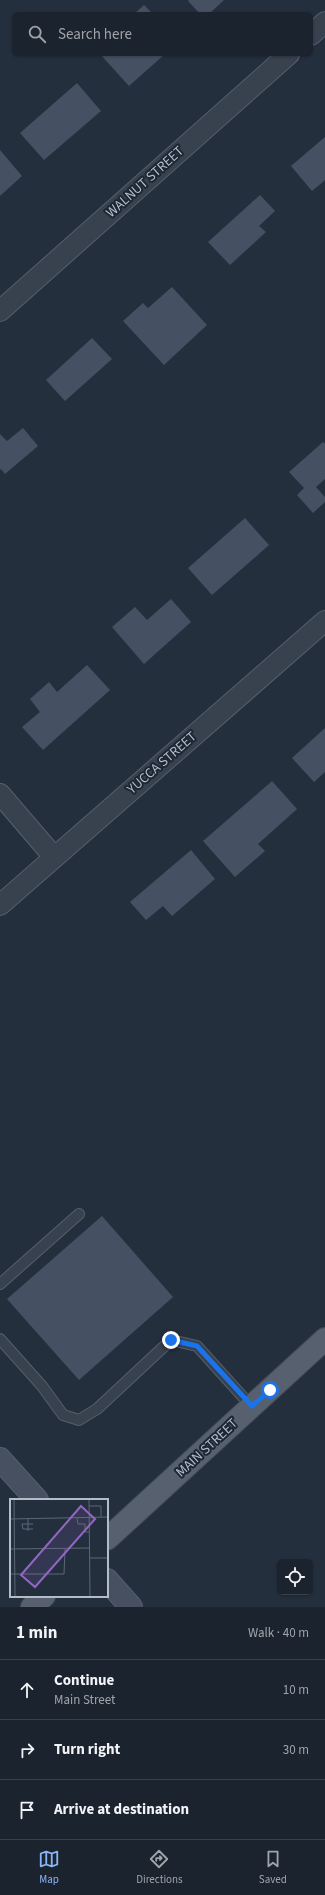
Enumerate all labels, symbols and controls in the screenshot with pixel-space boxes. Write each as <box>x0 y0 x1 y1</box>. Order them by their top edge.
search box <box>12 12 313 56</box>
icon: search <box>26 23 48 45</box>
text: Search here <box>58 24 132 45</box>
street label: WALNUT STREET <box>102 141 189 222</box>
street label: YUCCA STREET <box>122 727 202 800</box>
route end <box>162 1331 180 1349</box>
route start <box>261 1381 279 1399</box>
street label: MAIN STREET <box>172 1414 243 1482</box>
inset map <box>10 1499 108 1597</box>
map controls <box>277 1559 313 1595</box>
button: locate <box>277 1559 313 1595</box>
text: 1 min <box>16 1621 57 1645</box>
text: Walk · 40 m <box>248 1624 309 1642</box>
text: Continue <box>54 1670 114 1691</box>
icon: ahead <box>16 1679 38 1701</box>
text: 10 m <box>283 1681 309 1699</box>
text: Main Street <box>54 1691 115 1709</box>
icon: right <box>16 1739 38 1761</box>
text: Turn right <box>54 1739 120 1760</box>
text: 30 m <box>283 1741 309 1759</box>
icon: arrive <box>16 1799 38 1821</box>
text: Arrive at destination <box>54 1799 189 1820</box>
tab: Map <box>38 1848 60 1887</box>
tab: Directions <box>136 1848 183 1887</box>
tab: Saved <box>259 1848 287 1887</box>

